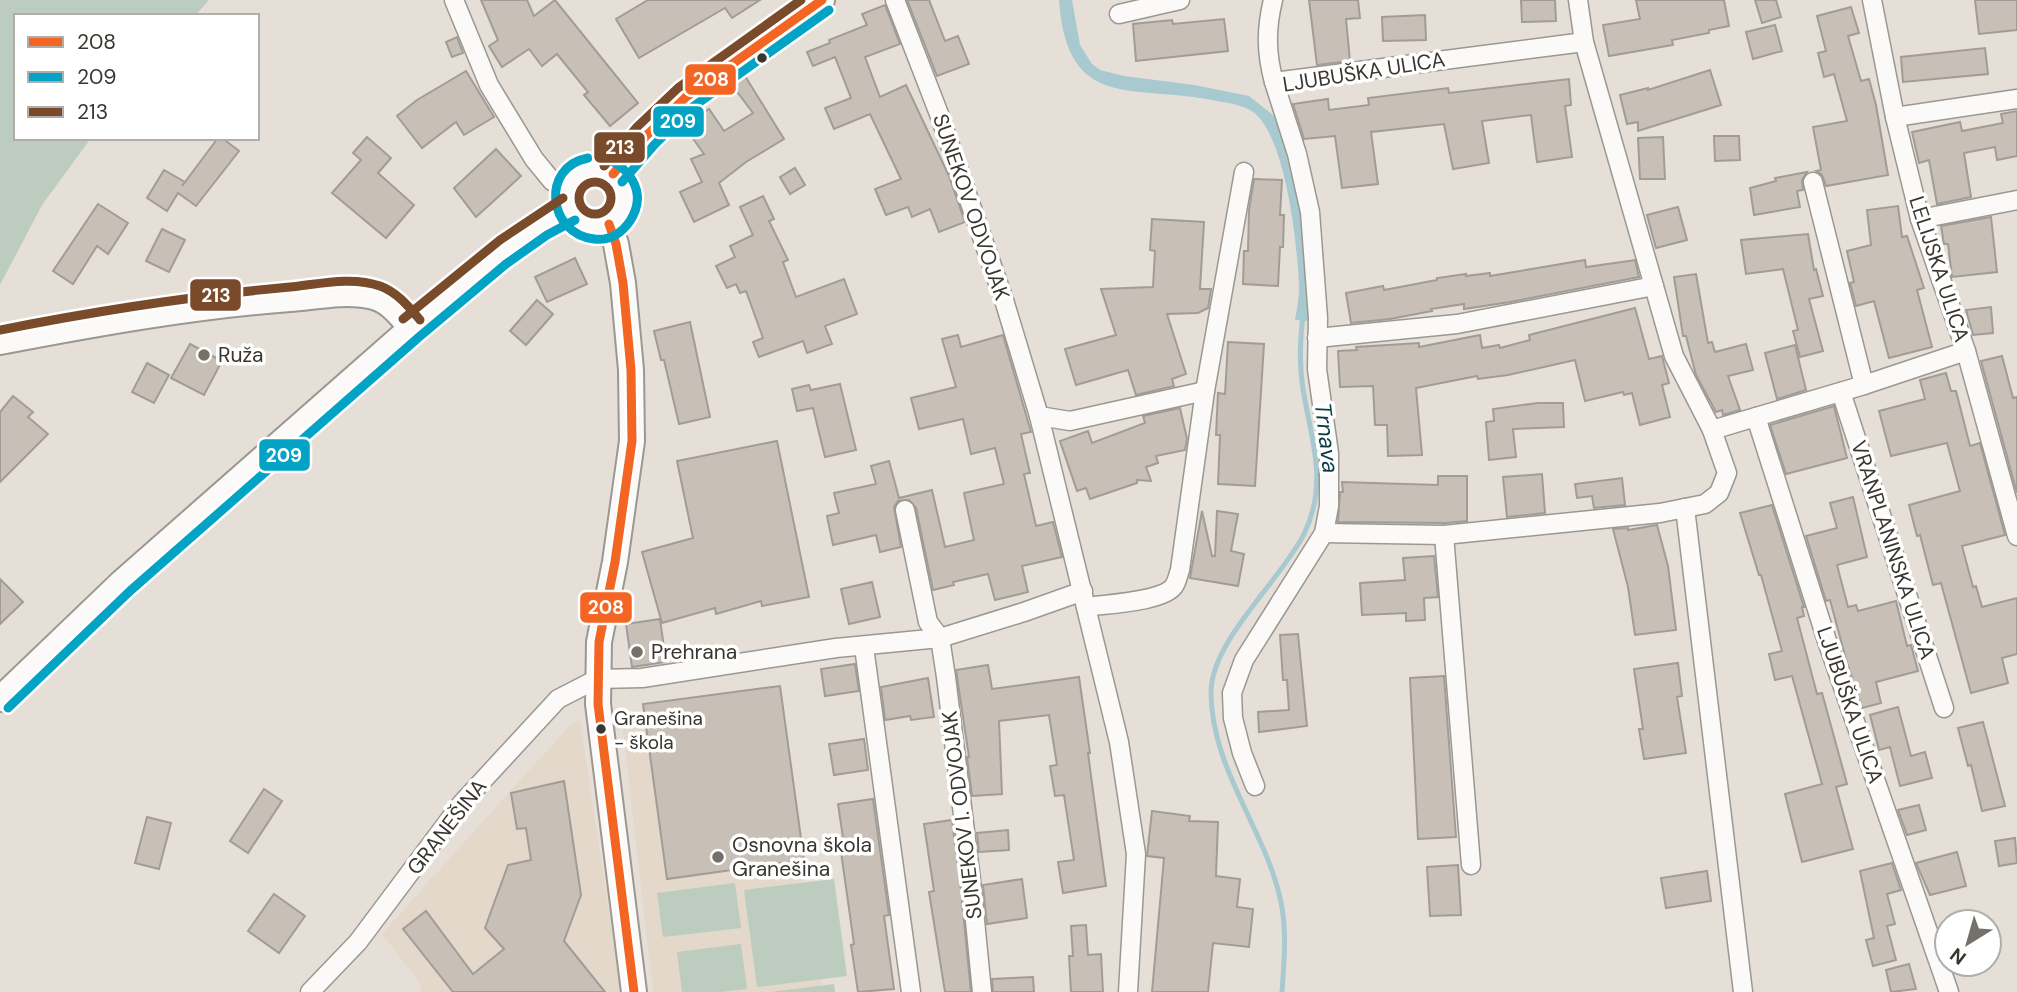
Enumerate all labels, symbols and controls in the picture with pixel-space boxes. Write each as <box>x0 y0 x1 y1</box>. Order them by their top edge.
legend <box>14 14 259 140</box>
text: 208 <box>77 28 116 56</box>
street label: LJUBUŠKA ULICA <box>1281 45 1447 99</box>
unlabelled marker <box>755 51 769 65</box>
text: 209 <box>77 63 116 91</box>
line badge: 208 <box>684 63 737 96</box>
text: 208 <box>693 67 729 92</box>
text: 213 <box>77 98 108 126</box>
line badge: 209 <box>652 105 705 138</box>
text: 209 <box>660 109 696 134</box>
street label: SUNEKOV ODVOJAK <box>926 110 1016 304</box>
line badge: 213 <box>593 131 646 164</box>
text: 213 <box>605 135 635 160</box>
street label: LELIJSKA ULICA <box>1902 192 1976 346</box>
line badge: 213 <box>189 278 242 312</box>
text: 213 <box>201 283 231 308</box>
place label: Ruža <box>218 341 264 369</box>
marker: Ruža <box>196 347 212 363</box>
water label: Trnava <box>1308 401 1346 475</box>
street label: VRANPLANINSKA ULICA <box>1844 437 1942 663</box>
line badge: 209 <box>258 438 311 472</box>
text: 209 <box>266 443 302 468</box>
line badge: 208 <box>579 591 633 624</box>
text: 208 <box>588 595 624 620</box>
street label: LJUBUŠKA ULICA <box>1810 623 1890 787</box>
place label: Prehrana <box>651 638 737 666</box>
marker: Prehrana <box>629 644 645 660</box>
place label: Granešina - škola <box>614 706 703 755</box>
street label: SUNEKOV I. ODVOJAK <box>935 709 989 921</box>
marker: Granešina - škola <box>594 722 608 736</box>
street label: GRANEŠINA <box>401 773 493 881</box>
place label: Osnovna škola Granešina <box>732 831 872 883</box>
marker: Osnovna škola Granešina <box>710 849 726 865</box>
north arrow <box>1933 908 2003 978</box>
text: N <box>1945 942 1971 970</box>

